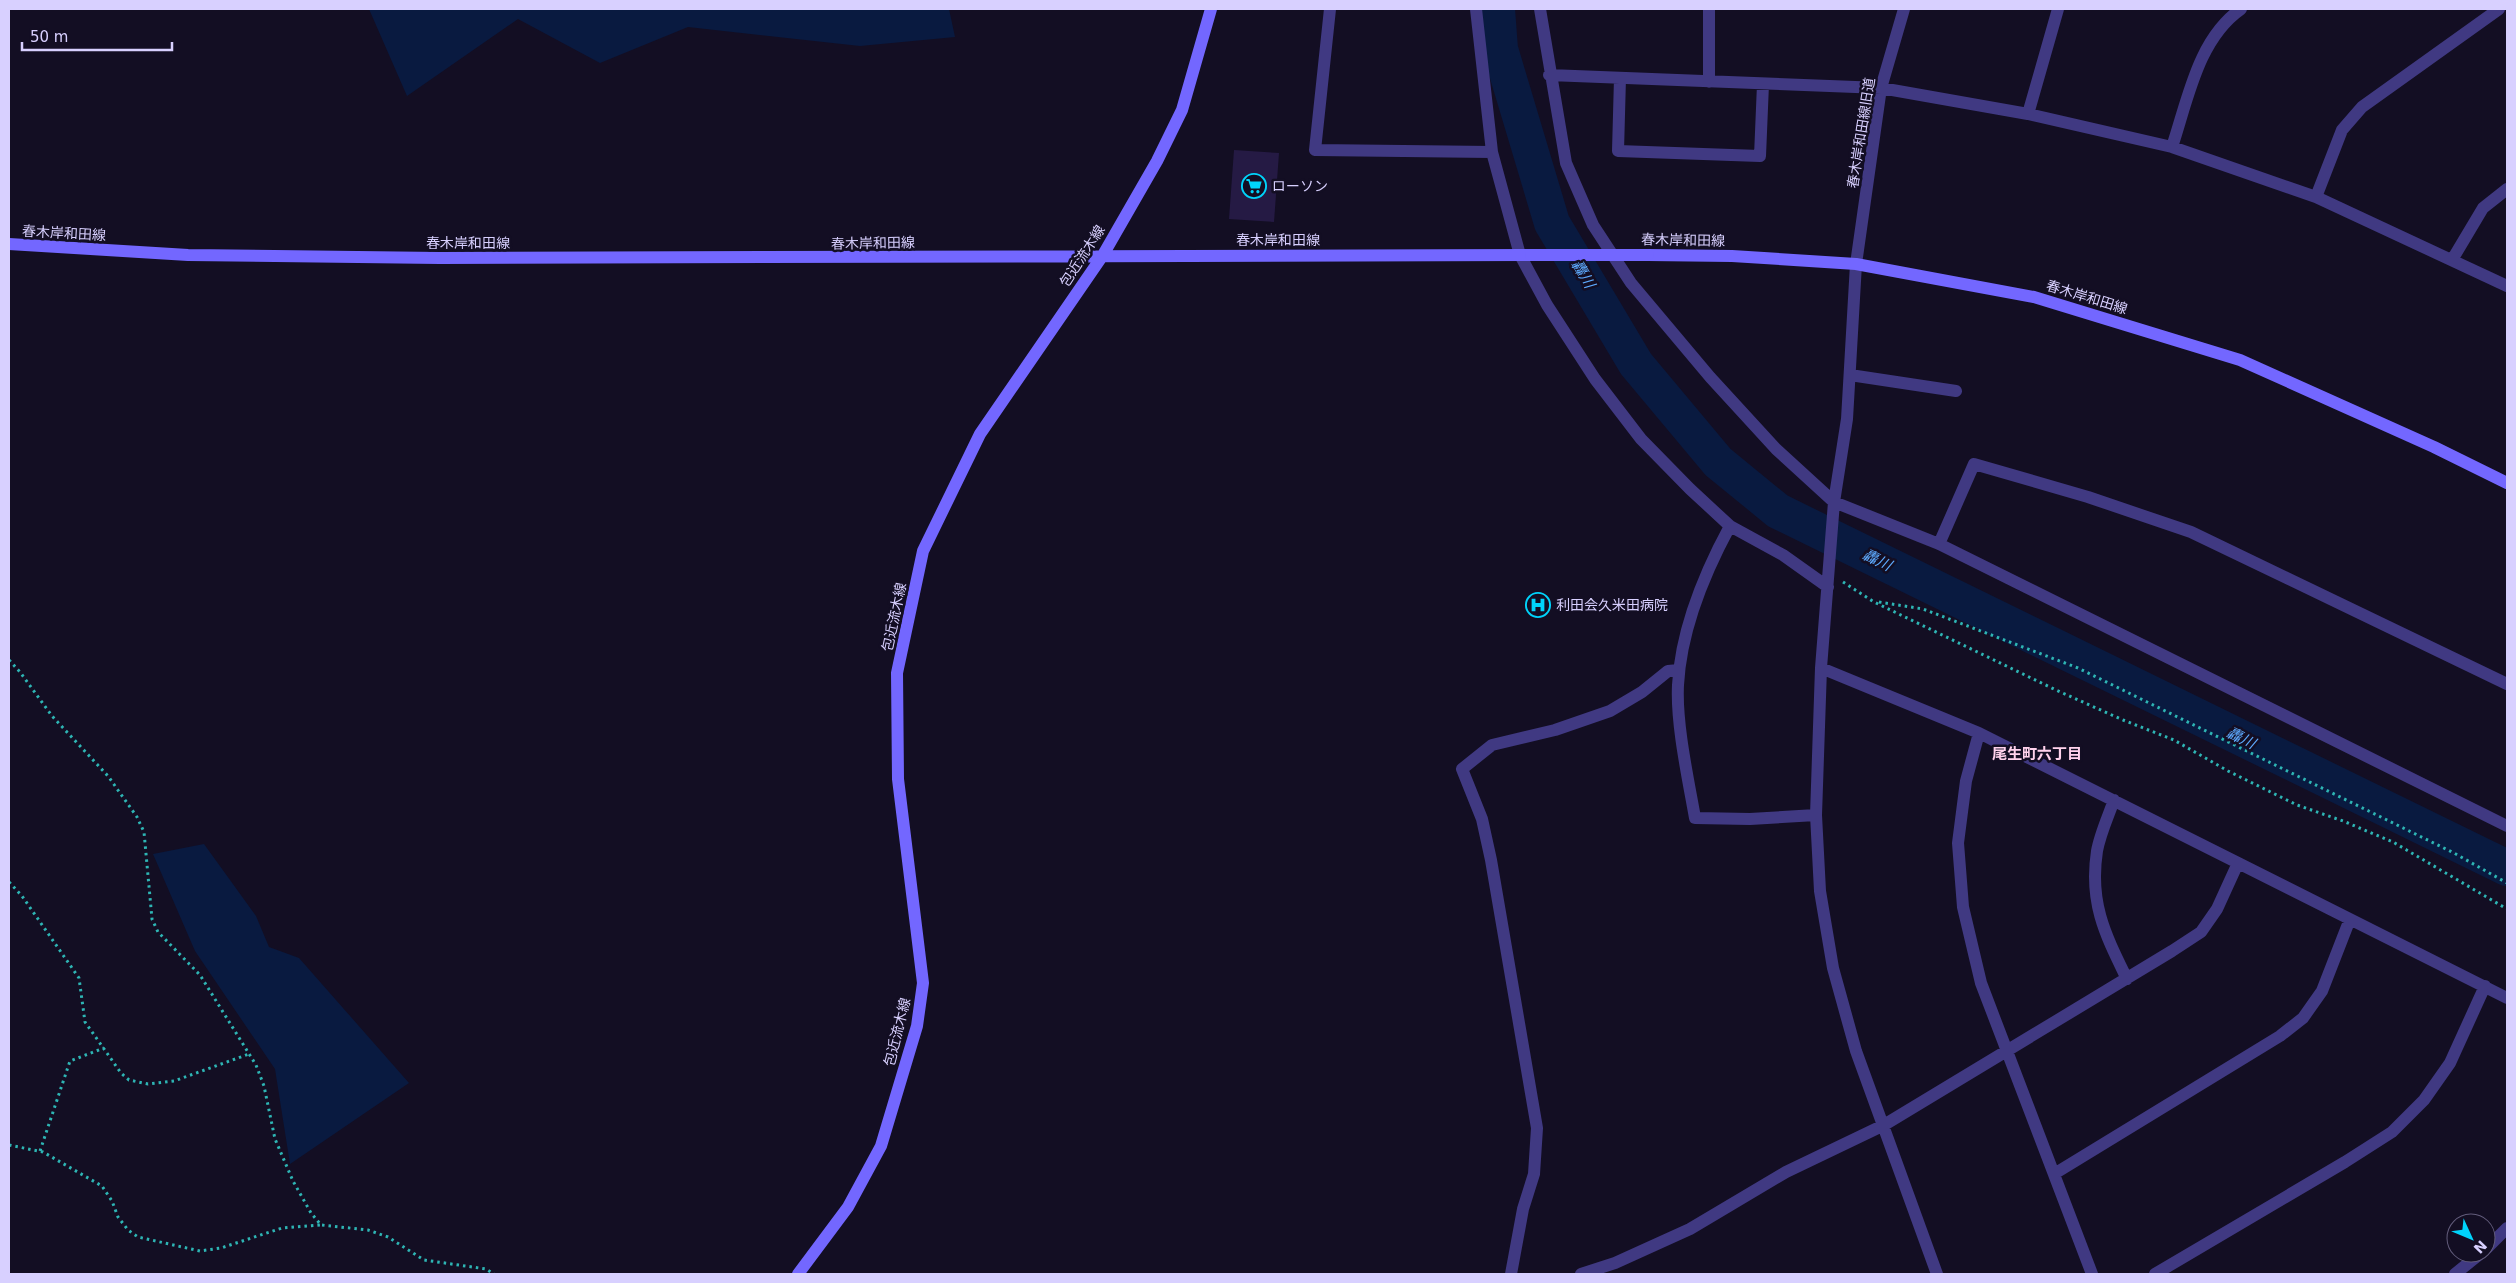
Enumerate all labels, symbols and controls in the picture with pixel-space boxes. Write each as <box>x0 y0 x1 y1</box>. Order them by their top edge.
scale bar <box>22 20 172 52</box>
text: 50 m <box>30 28 68 46</box>
street label: 春木岸和田線旧道 <box>1844 76 1878 190</box>
supermarket icon: ローソン <box>1241 173 1267 199</box>
place label: ローソン <box>1272 178 1328 194</box>
street label: 包近流木線 <box>1056 222 1108 290</box>
street label: 春木岸和田線 <box>22 223 106 243</box>
street label: 春木岸和田線 <box>1641 231 1725 249</box>
street label: 春木岸和田線 <box>1236 232 1320 248</box>
street label: 春木岸和田線 <box>831 234 915 252</box>
street label: 春木岸和田線 <box>426 235 510 251</box>
water label: 轟川 <box>1568 257 1599 293</box>
street label: 春木岸和田線 <box>2044 277 2130 317</box>
water label: 轟川 <box>1860 545 1896 576</box>
street label: 包近流木線 <box>879 581 909 653</box>
hospital icon: 利田会久米田病院 <box>1525 592 1551 618</box>
place label: 利田会久米田病院 <box>1556 597 1668 613</box>
water label: 轟川 <box>2224 723 2260 754</box>
district label: 尾生町六丁目 <box>1992 745 2082 763</box>
street label: 包近流木線 <box>881 996 913 1068</box>
north arrow <box>2446 1213 2496 1263</box>
text: N <box>2471 1237 2490 1257</box>

